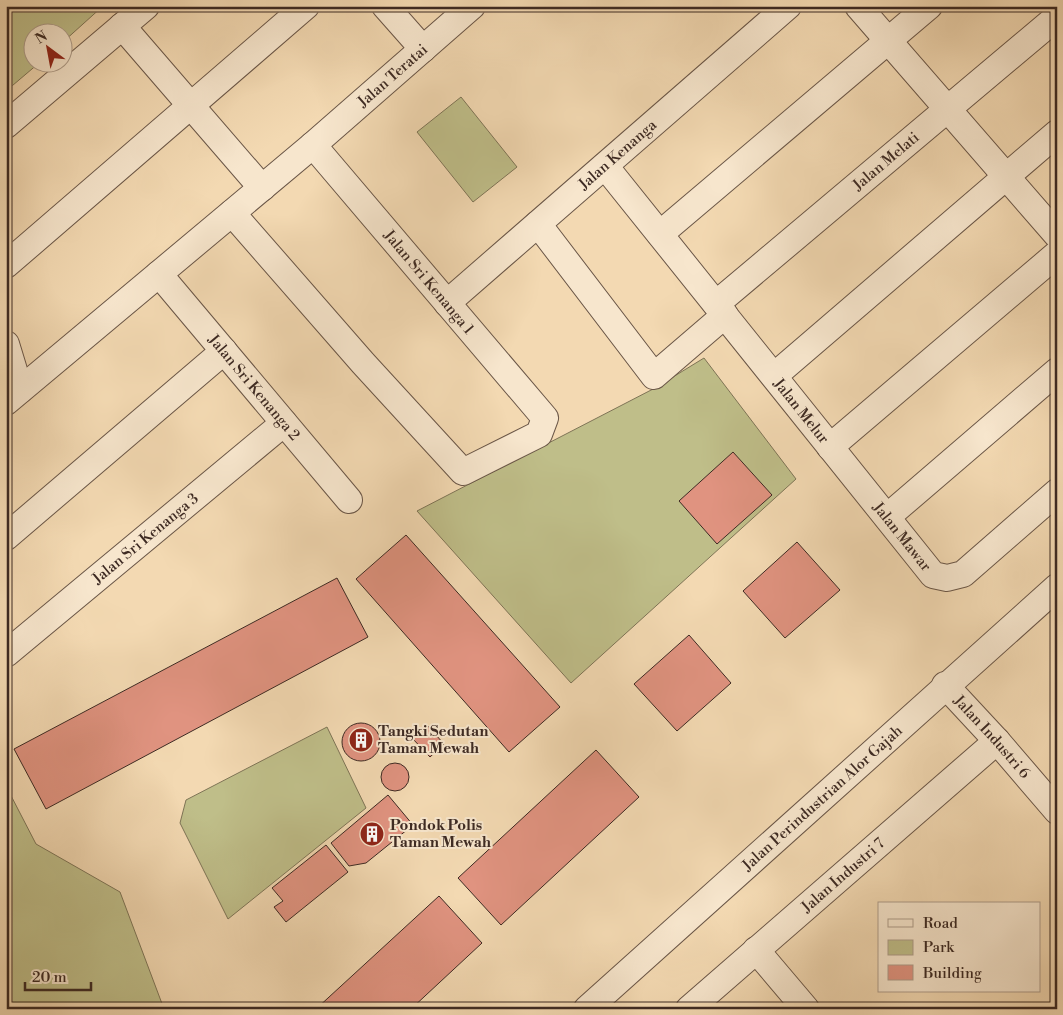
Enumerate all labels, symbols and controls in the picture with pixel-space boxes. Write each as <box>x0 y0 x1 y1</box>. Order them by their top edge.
north arrow <box>22 22 72 72</box>
text: N <box>32 27 51 48</box>
street label: Jalan Teratai <box>353 40 432 112</box>
street label: Jalan Kenanga <box>574 116 661 195</box>
street label: Jalan Melati <box>848 128 923 195</box>
street label: Jalan Sri Kenanga 1 <box>379 226 478 339</box>
street label: Jalan Sri Kenanga 2 <box>203 330 304 444</box>
street label: Jalan Melur <box>768 374 833 448</box>
street label: Jalan Sri Kenanga 3 <box>88 489 202 589</box>
street label: Jalan Mawar <box>868 498 936 576</box>
street label: Jalan Industri 6 <box>949 691 1034 783</box>
street label: Jalan Perindustrian Alor Gajah <box>738 721 907 876</box>
place label: Tangki Sedutan Taman Mewah <box>378 722 489 758</box>
building icon: Tangki Sedutan Taman Mewah <box>348 727 374 753</box>
place label: Pondok Polis Taman Mewah <box>390 816 492 852</box>
building icon: Pondok Polis Taman Mewah <box>359 821 385 847</box>
street label: Jalan Industri 7 <box>797 834 889 917</box>
legend <box>878 902 1040 992</box>
text: Road <box>923 914 958 933</box>
text: Park <box>923 938 955 957</box>
scale bar <box>25 960 91 992</box>
text: Building <box>922 964 982 983</box>
text: 20 m <box>32 968 67 987</box>

